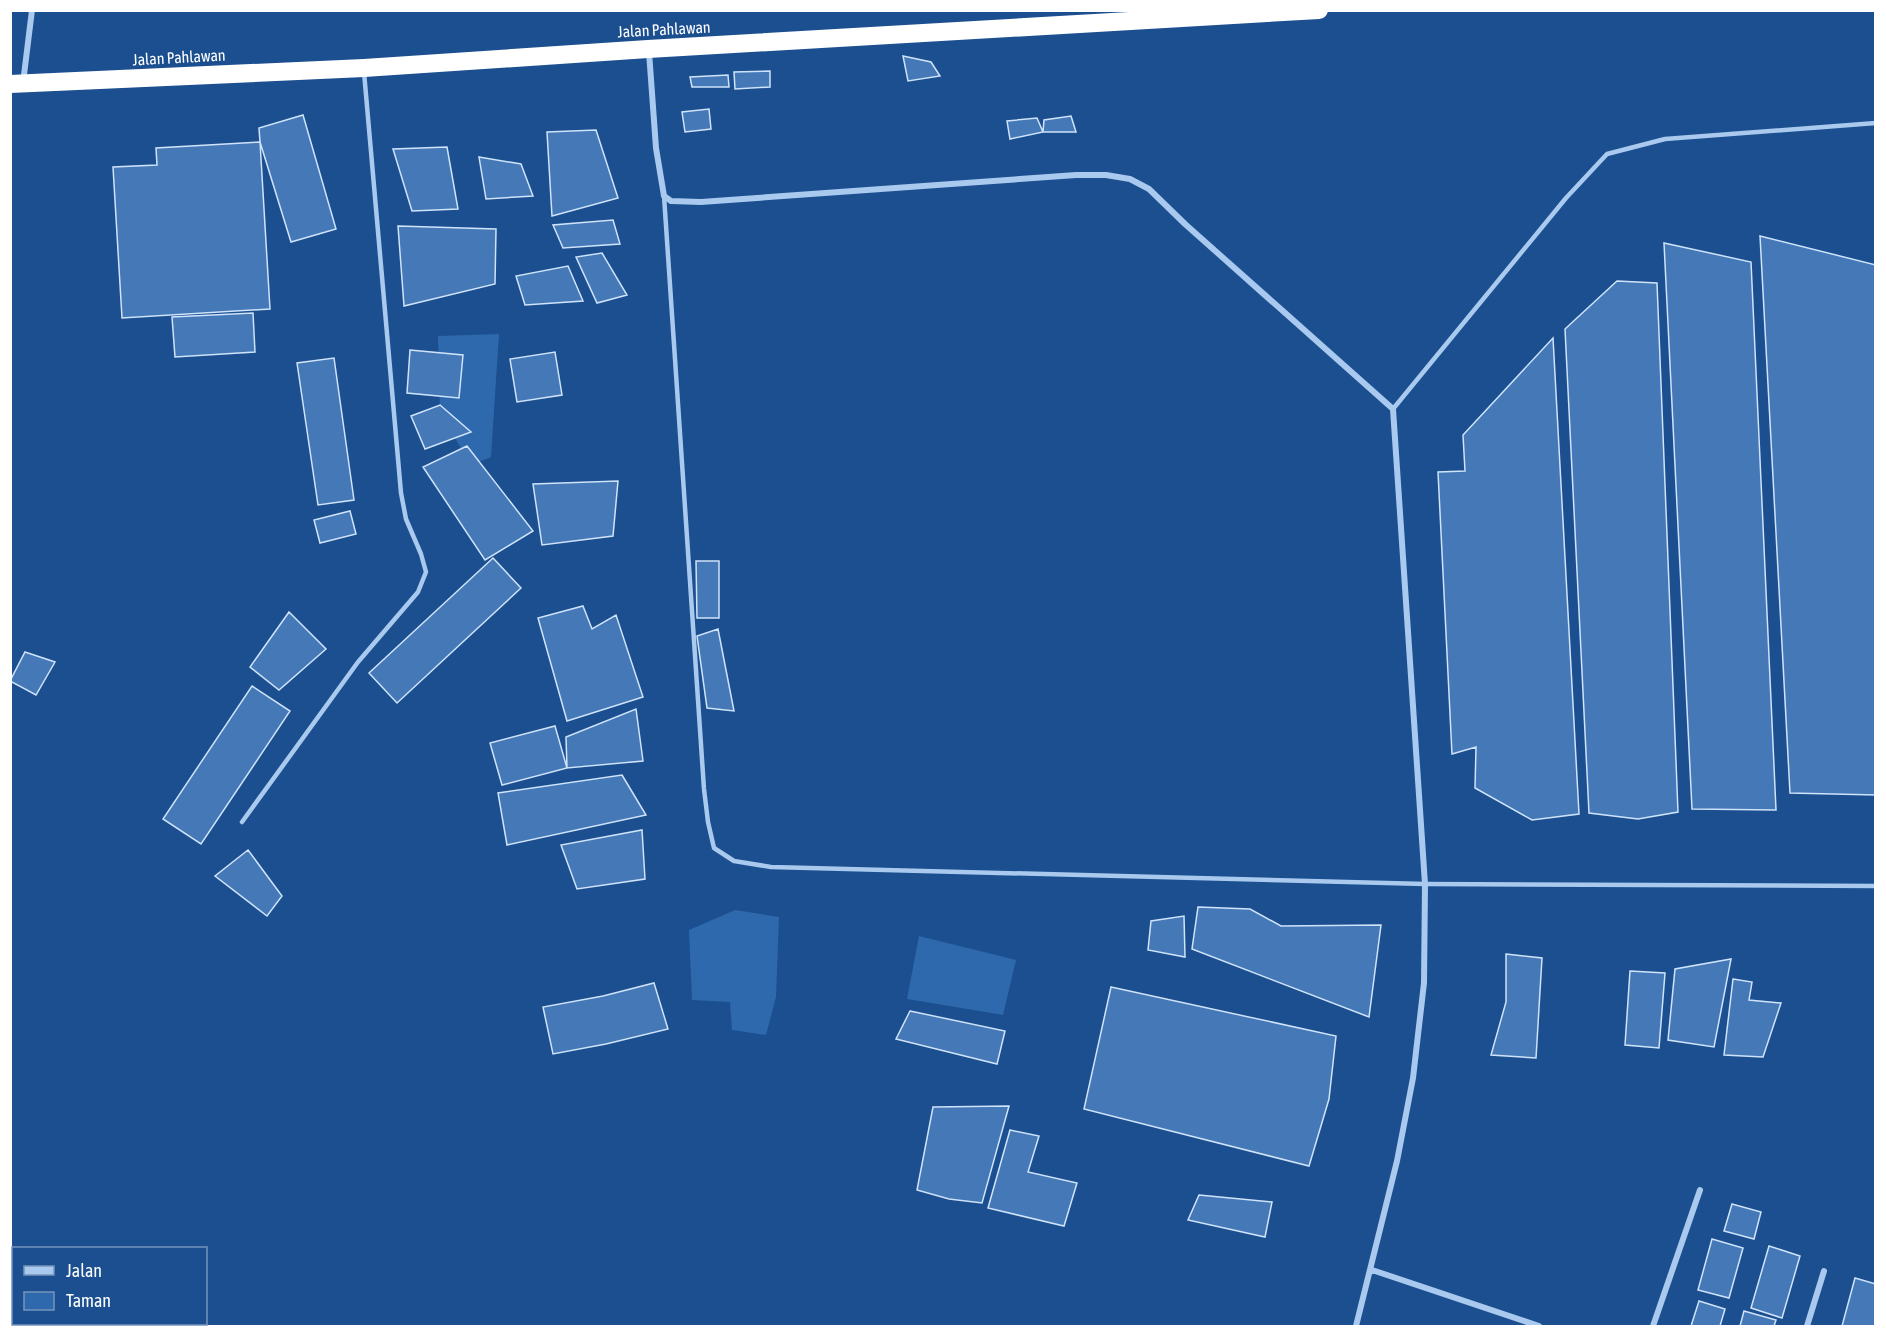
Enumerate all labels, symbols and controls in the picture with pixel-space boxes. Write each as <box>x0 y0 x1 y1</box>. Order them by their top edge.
street label: Jalan Pahlawan <box>617 18 711 40</box>
street label: Jalan Pahlawan <box>132 46 226 68</box>
legend <box>12 1247 207 1325</box>
text: Jalan <box>66 1260 102 1281</box>
text: Taman <box>66 1290 111 1311</box>

